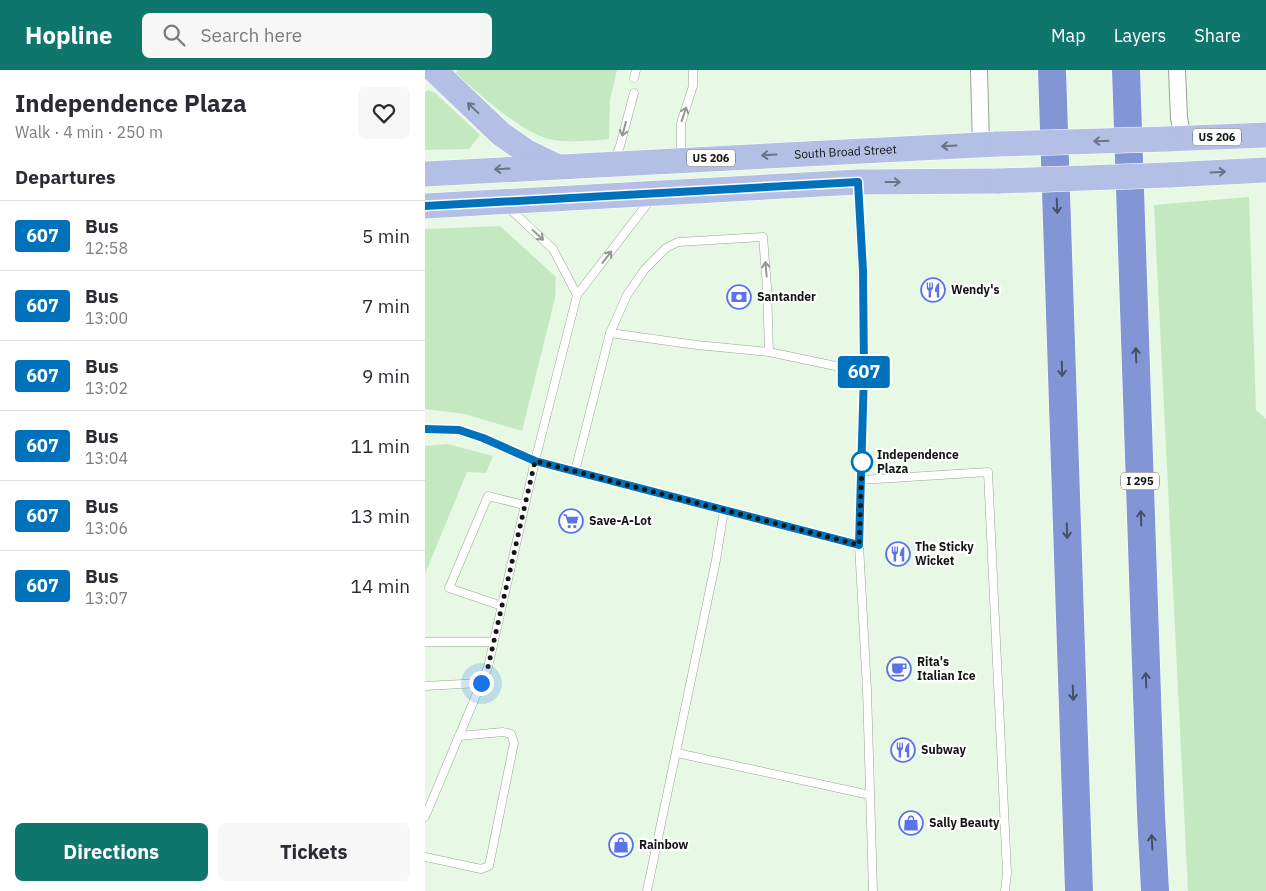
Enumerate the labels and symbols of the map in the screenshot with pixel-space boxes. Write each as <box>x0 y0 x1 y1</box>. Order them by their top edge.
one-way arrow <box>467 102 480 114</box>
one-way arrow <box>679 107 689 123</box>
one-way arrow <box>619 120 628 136</box>
road number: US 206 <box>1193 128 1241 146</box>
one-way arrow <box>1093 136 1110 146</box>
street label: South Broad Street <box>794 141 897 162</box>
one-way arrow <box>941 142 957 151</box>
road number: US 206 <box>687 150 735 166</box>
one-way arrow <box>762 151 778 160</box>
one-way arrow <box>495 165 511 174</box>
one-way arrow <box>1209 168 1225 177</box>
one-way arrow <box>884 177 901 187</box>
one-way arrow <box>1052 198 1061 214</box>
one-way arrow <box>532 229 545 241</box>
one-way arrow <box>601 250 612 263</box>
one-way arrow <box>761 261 771 277</box>
restaurant icon: Wendy's <box>920 277 946 303</box>
place label: Wendy's <box>951 282 999 297</box>
bank icon: Santander <box>726 284 752 310</box>
place label: Santander <box>757 289 816 304</box>
one-way arrow <box>1131 347 1141 364</box>
line badge: 607 <box>835 356 893 388</box>
one-way arrow <box>1057 360 1067 376</box>
place label: Independence Plaza <box>877 447 959 476</box>
marker: Independence Plaza <box>851 451 873 473</box>
road number: I 295 <box>1121 472 1159 490</box>
supermarket icon: Save-A-Lot <box>558 508 584 534</box>
one-way arrow <box>1137 510 1146 526</box>
place label: Save-A-Lot <box>589 513 652 528</box>
one-way arrow <box>1063 523 1072 539</box>
place label: The Sticky Wicket <box>915 539 974 568</box>
restaurant icon: The Sticky Wicket <box>885 541 911 567</box>
place label: Rita's Italian Ice <box>917 654 976 683</box>
cafe icon: Rita's Italian Ice <box>886 656 912 682</box>
your location <box>469 671 494 696</box>
one-way arrow <box>1142 672 1151 688</box>
one-way arrow <box>1068 685 1078 701</box>
restaurant icon: Subway <box>890 737 916 763</box>
place label: Subway <box>921 742 966 757</box>
shop icon: Sally Beauty <box>898 810 924 836</box>
place label: Sally Beauty <box>929 815 1000 830</box>
shop icon: Rainbow <box>608 832 634 858</box>
one-way arrow <box>1148 835 1157 851</box>
place label: Rainbow <box>639 837 688 852</box>

